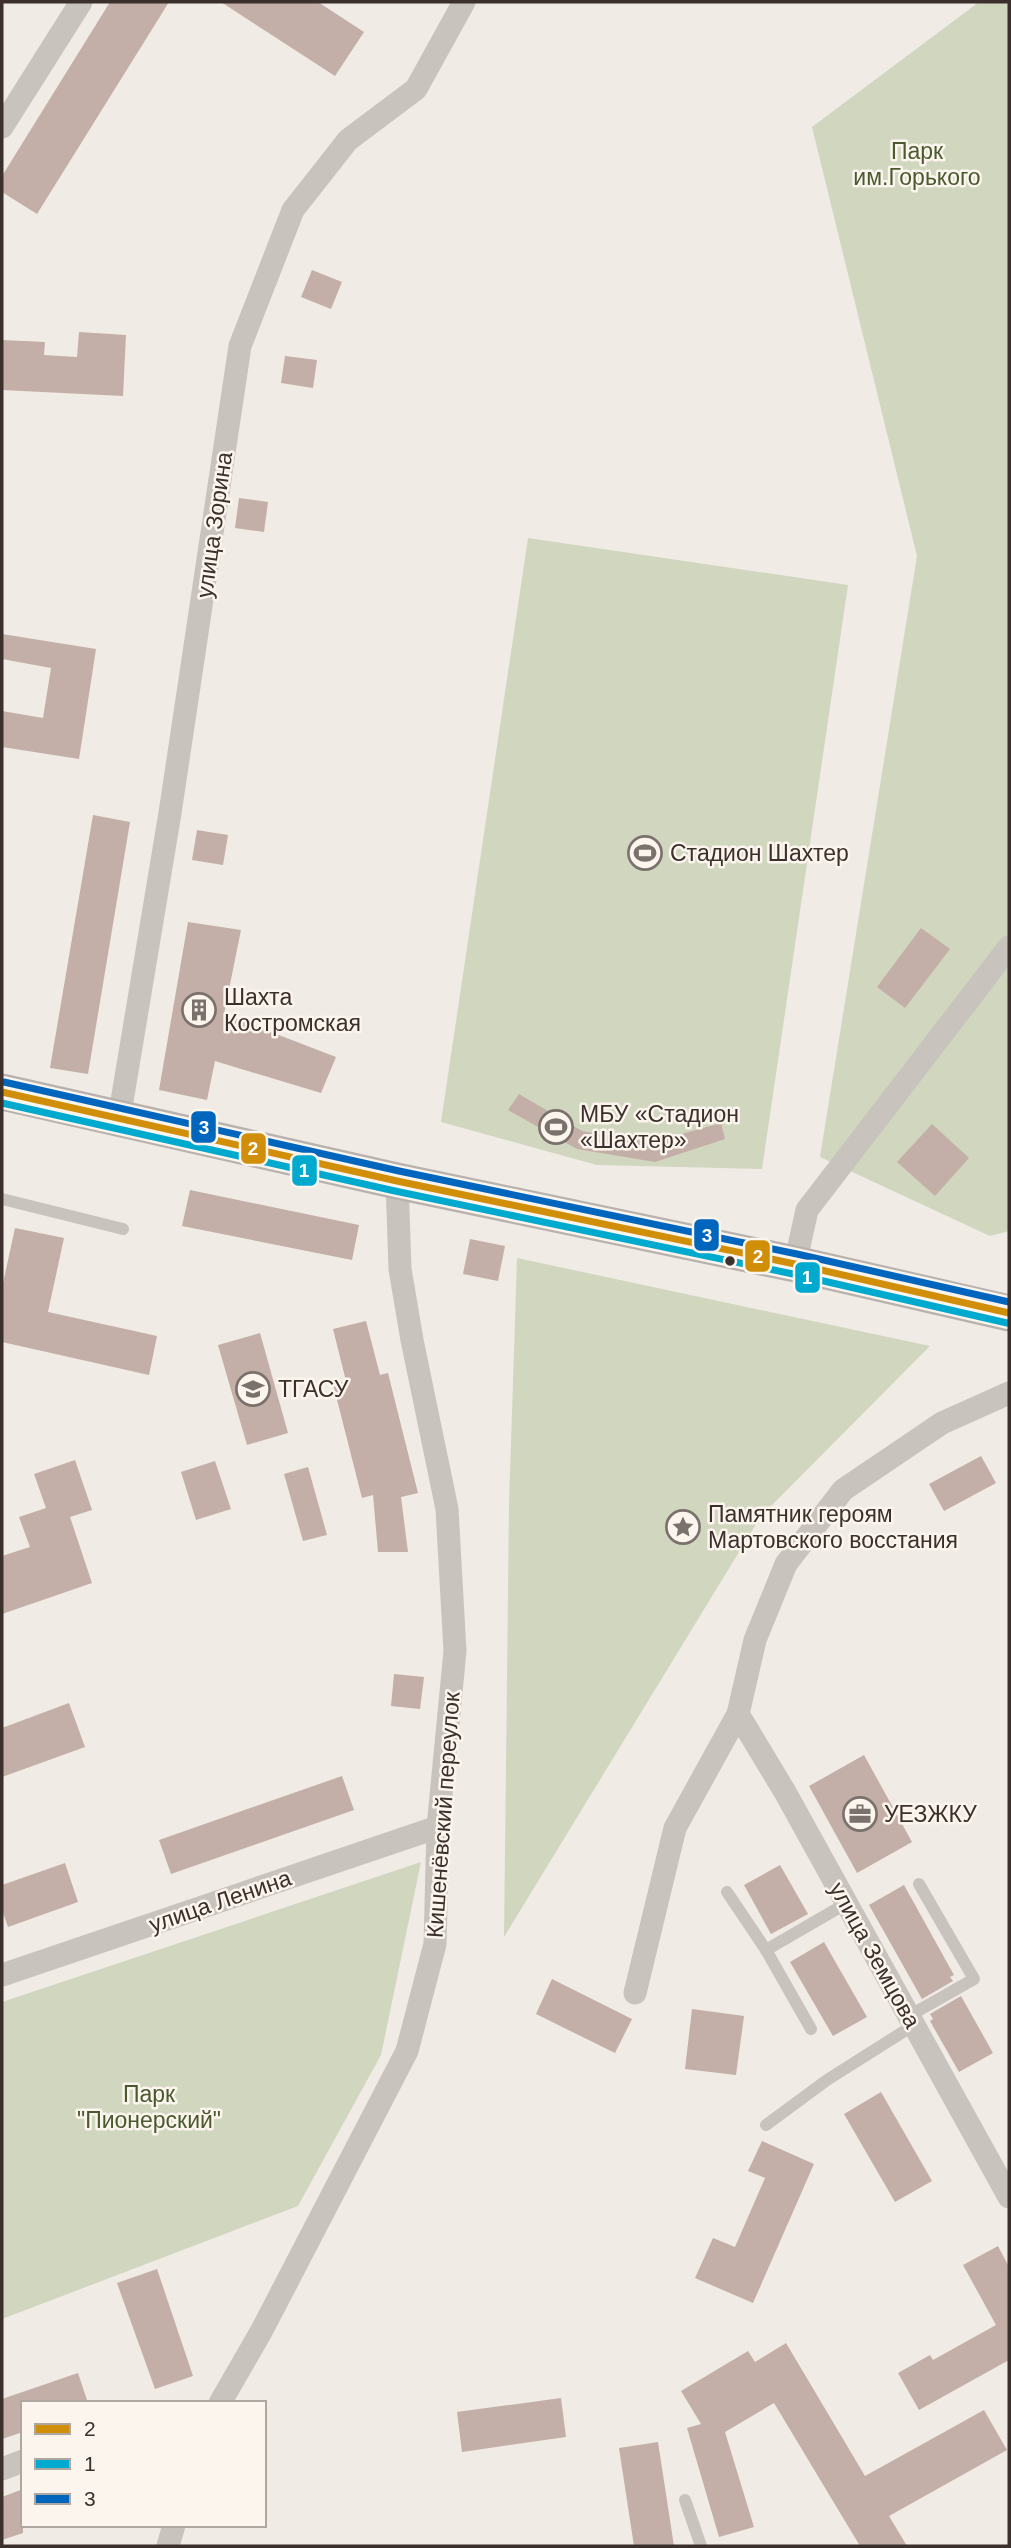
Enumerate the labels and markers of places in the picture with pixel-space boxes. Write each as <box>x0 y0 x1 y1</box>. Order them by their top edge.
sports icon: Стадион Шахтер <box>626 834 664 872</box>
place label: Стадион Шахтер <box>670 840 849 866</box>
place label: Шахта Костромская <box>224 984 361 1036</box>
building icon: Шахта Костромская <box>180 991 218 1029</box>
place label: МБУ «Стадион «Шахтер» <box>580 1101 739 1153</box>
sports icon: МБУ «Стадион «Шахтер» <box>537 1108 575 1146</box>
unlabelled marker <box>723 1254 737 1268</box>
school or university icon: ТГАСУ <box>234 1370 272 1408</box>
place label: ТГАСУ <box>278 1376 349 1402</box>
place label: Памятник героям Мартовского восстания <box>708 1501 958 1553</box>
place icon: Памятник героям Мартовского восстания <box>664 1508 702 1546</box>
office icon: УЕЗЖКУ <box>841 1795 879 1833</box>
place label: УЕЗЖКУ <box>884 1801 977 1827</box>

